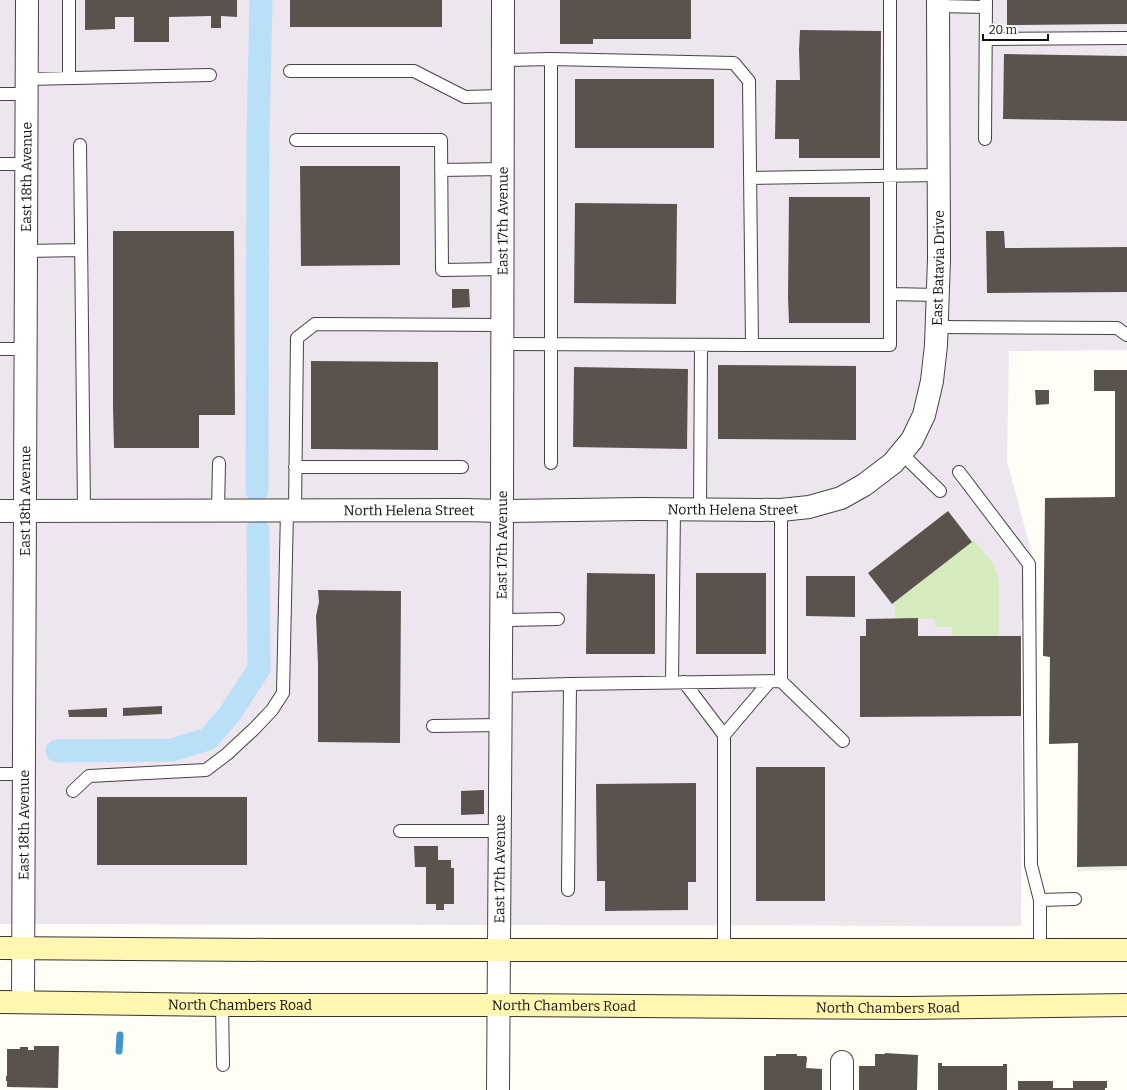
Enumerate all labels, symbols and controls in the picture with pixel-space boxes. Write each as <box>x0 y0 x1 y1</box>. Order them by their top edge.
scale bar <box>983 16 1048 42</box>
text: 20 m <box>989 23 1018 37</box>
street label: East 18th Avenue <box>18 122 35 232</box>
street label: East 17th Avenue <box>494 166 511 276</box>
street label: East Batavia Drive <box>928 210 948 326</box>
street label: East 18th Avenue <box>16 446 34 556</box>
street label: East 17th Avenue <box>493 490 511 600</box>
street label: North Helena Street <box>667 500 799 519</box>
street label: North Helena Street <box>344 501 475 519</box>
street label: East 18th Avenue <box>15 770 32 880</box>
street label: East 17th Avenue <box>491 814 508 924</box>
street label: North Chambers Road <box>168 996 312 1014</box>
street label: North Chambers Road <box>492 997 636 1015</box>
street label: North Chambers Road <box>816 999 960 1017</box>

